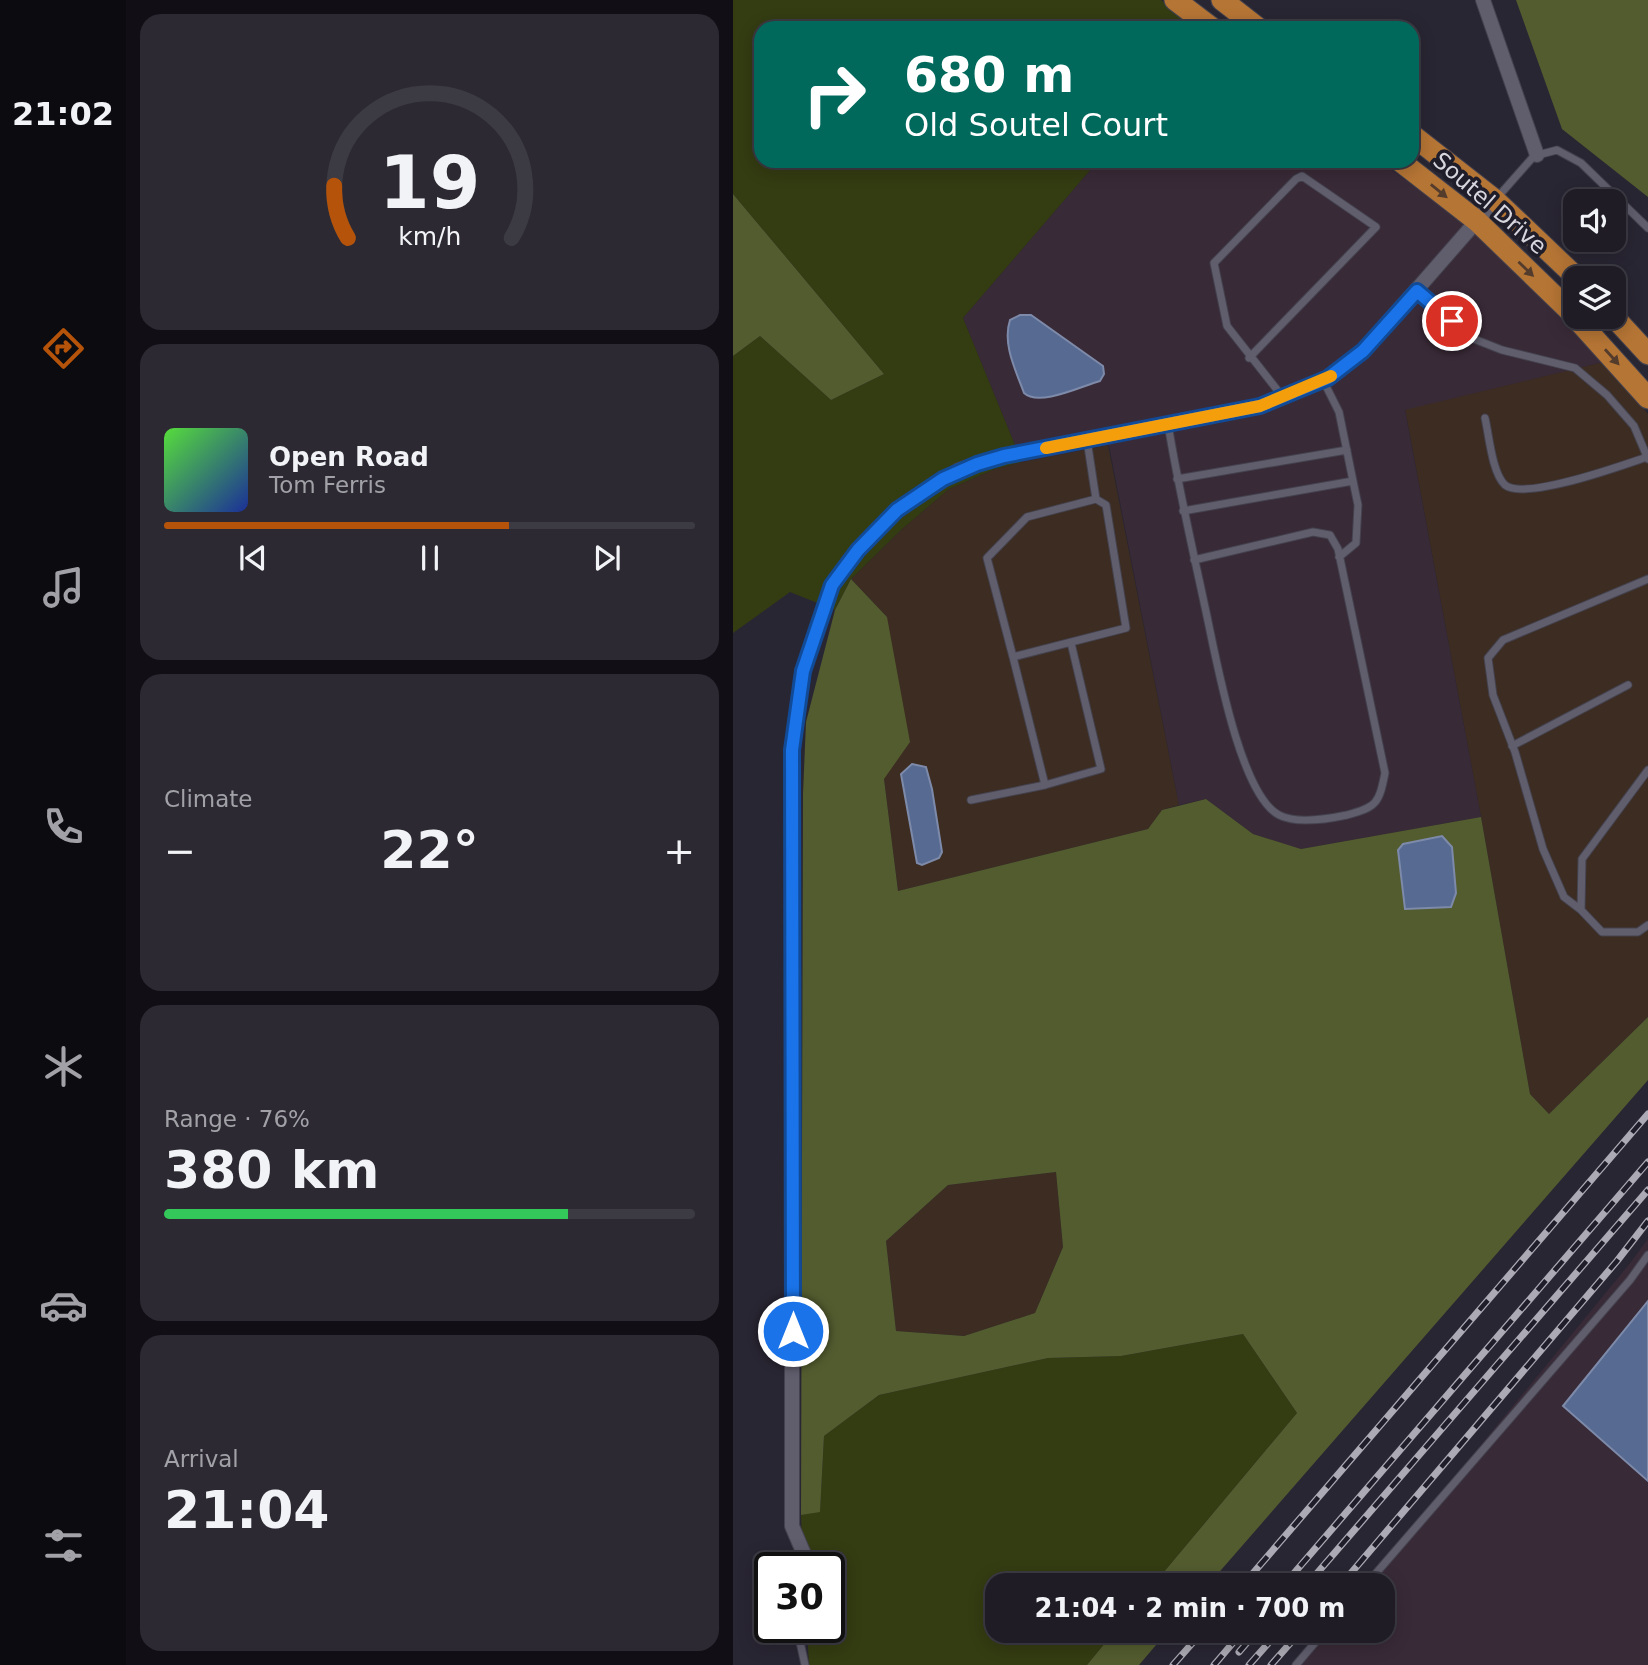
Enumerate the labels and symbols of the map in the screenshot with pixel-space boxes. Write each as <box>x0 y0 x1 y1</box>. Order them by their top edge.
street label: Soutel Drive <box>1428 147 1552 259</box>
one-way arrow <box>1429 183 1447 198</box>
one-way arrow <box>1517 260 1534 276</box>
pin <box>1422 291 1482 351</box>
one-way arrow <box>1604 348 1620 365</box>
position arrow <box>756 1294 830 1368</box>
speed limit sign: 30 <box>754 1552 845 1643</box>

